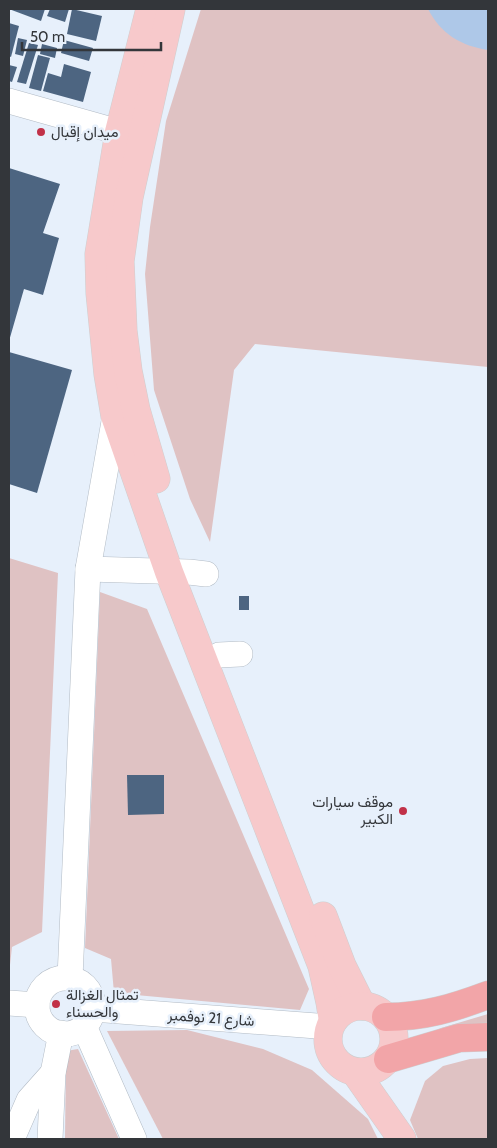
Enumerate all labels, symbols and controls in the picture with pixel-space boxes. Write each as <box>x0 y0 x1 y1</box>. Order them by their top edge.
scale bar <box>22 20 161 52</box>
text: 50 m <box>30 28 65 46</box>
place label: ميدان إقبال <box>51 123 118 142</box>
marker: ميدان إقبال <box>35 126 47 138</box>
place label: موقف سيارات الكبير <box>312 793 393 828</box>
marker: موقف سيارات الكبير <box>397 805 409 817</box>
place label: تمثال الغزالة والحسناء <box>66 986 139 1021</box>
marker: تمثال الغزالة والحسناء <box>50 998 62 1010</box>
street label: شارع 21 نوفمبر <box>166 1006 255 1032</box>

